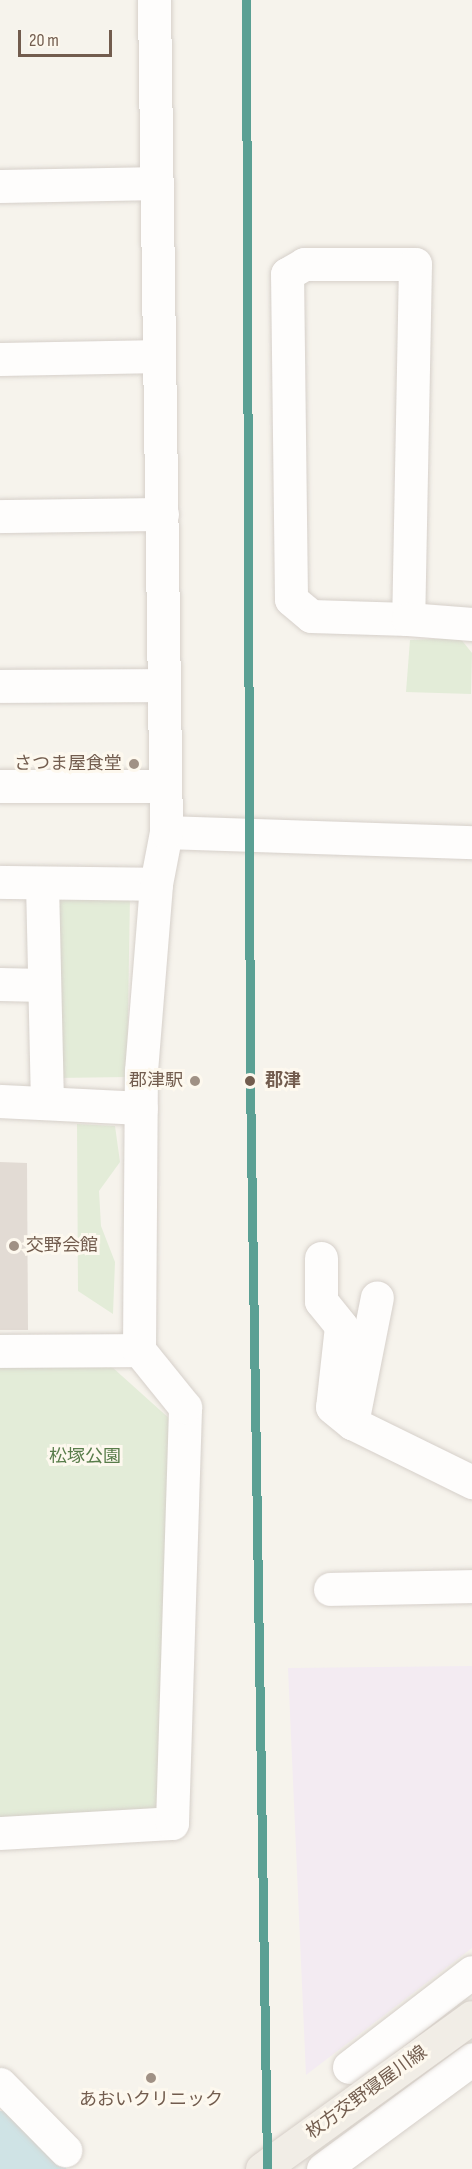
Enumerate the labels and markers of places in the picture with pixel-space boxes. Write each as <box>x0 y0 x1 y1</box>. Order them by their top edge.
place label: さつま屋食堂 <box>14 753 122 775</box>
marker: さつま屋食堂 <box>127 757 141 771</box>
place label: 郡津駅 <box>129 1070 183 1092</box>
place label: 郡津 <box>265 1070 301 1092</box>
marker: 郡津 <box>240 1071 260 1091</box>
marker: 郡津駅 <box>188 1074 202 1088</box>
place label: 交野会館 <box>26 1235 98 1257</box>
marker: 交野会館 <box>7 1239 21 1253</box>
marker: あおいクリニック <box>142 2069 160 2087</box>
place label: あおいクリニック <box>79 2089 223 2111</box>

